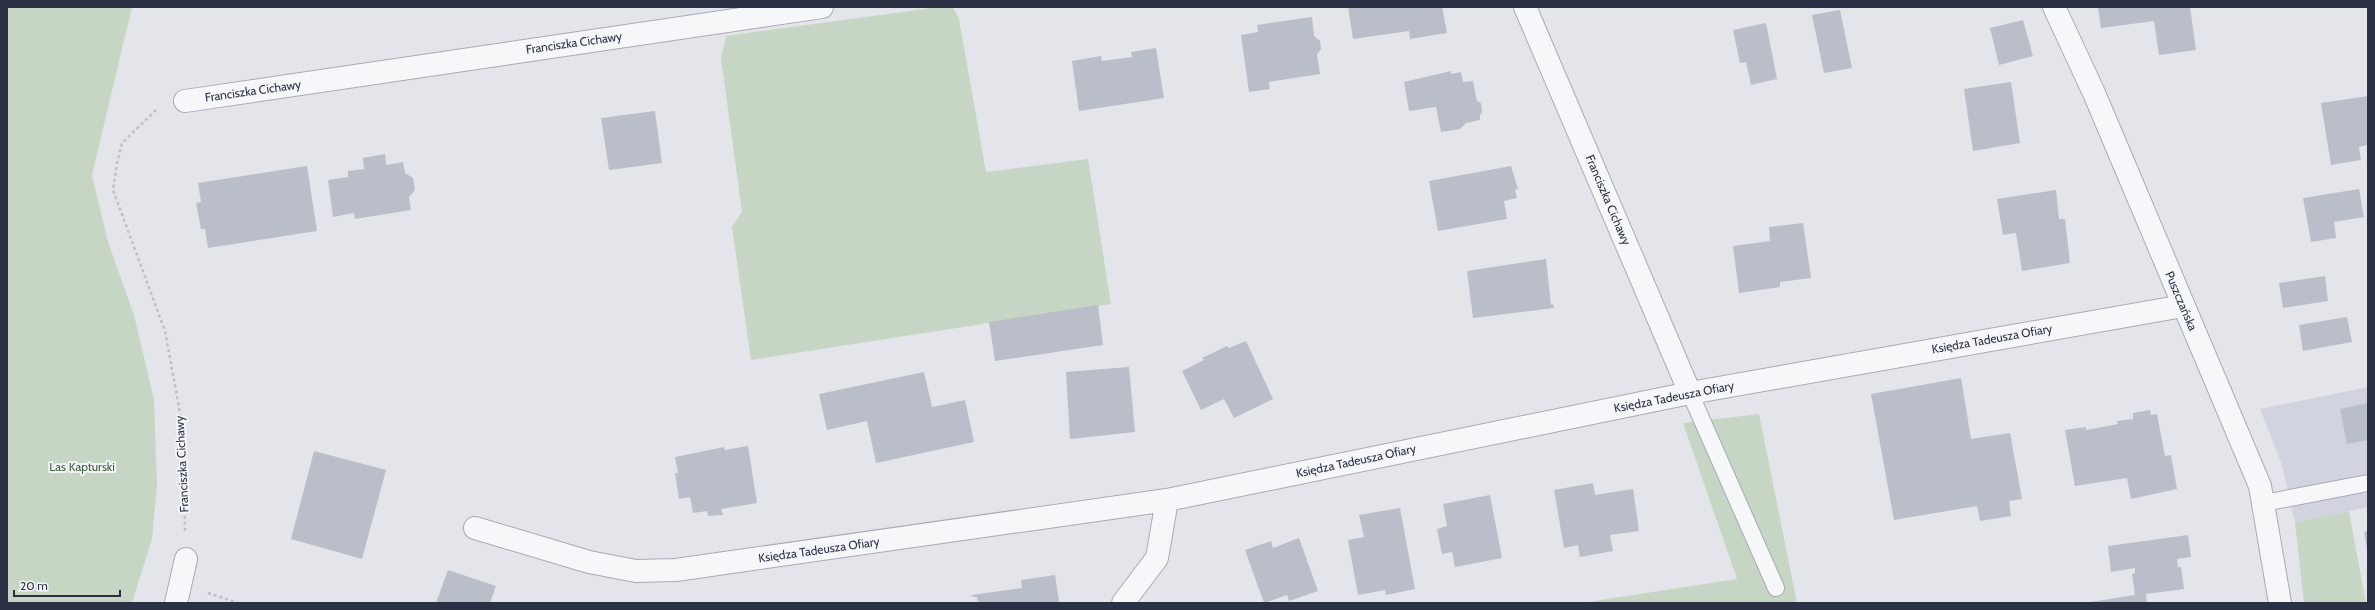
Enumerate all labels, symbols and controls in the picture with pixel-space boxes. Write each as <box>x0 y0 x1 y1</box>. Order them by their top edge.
street label: Franciszka Cichawy <box>525 28 623 57</box>
street label: Franciszka Cichawy <box>204 76 302 105</box>
street label: Franciszka Cichawy <box>1583 152 1634 247</box>
street label: Puszczańska <box>2162 269 2201 333</box>
street label: Księdza Tadeusza Ofiary <box>1930 321 2053 356</box>
street label: Księdza Tadeusza Ofiary <box>1613 377 1735 416</box>
street label: Franciszka Cichawy <box>171 415 192 513</box>
street label: Księdza Tadeusza Ofiary <box>1295 440 1417 481</box>
park label: Las Kapturski <box>49 459 115 474</box>
street label: Księdza Tadeusza Ofiary <box>757 534 880 565</box>
scale bar <box>14 572 120 598</box>
text: 20 m <box>20 578 48 593</box>

